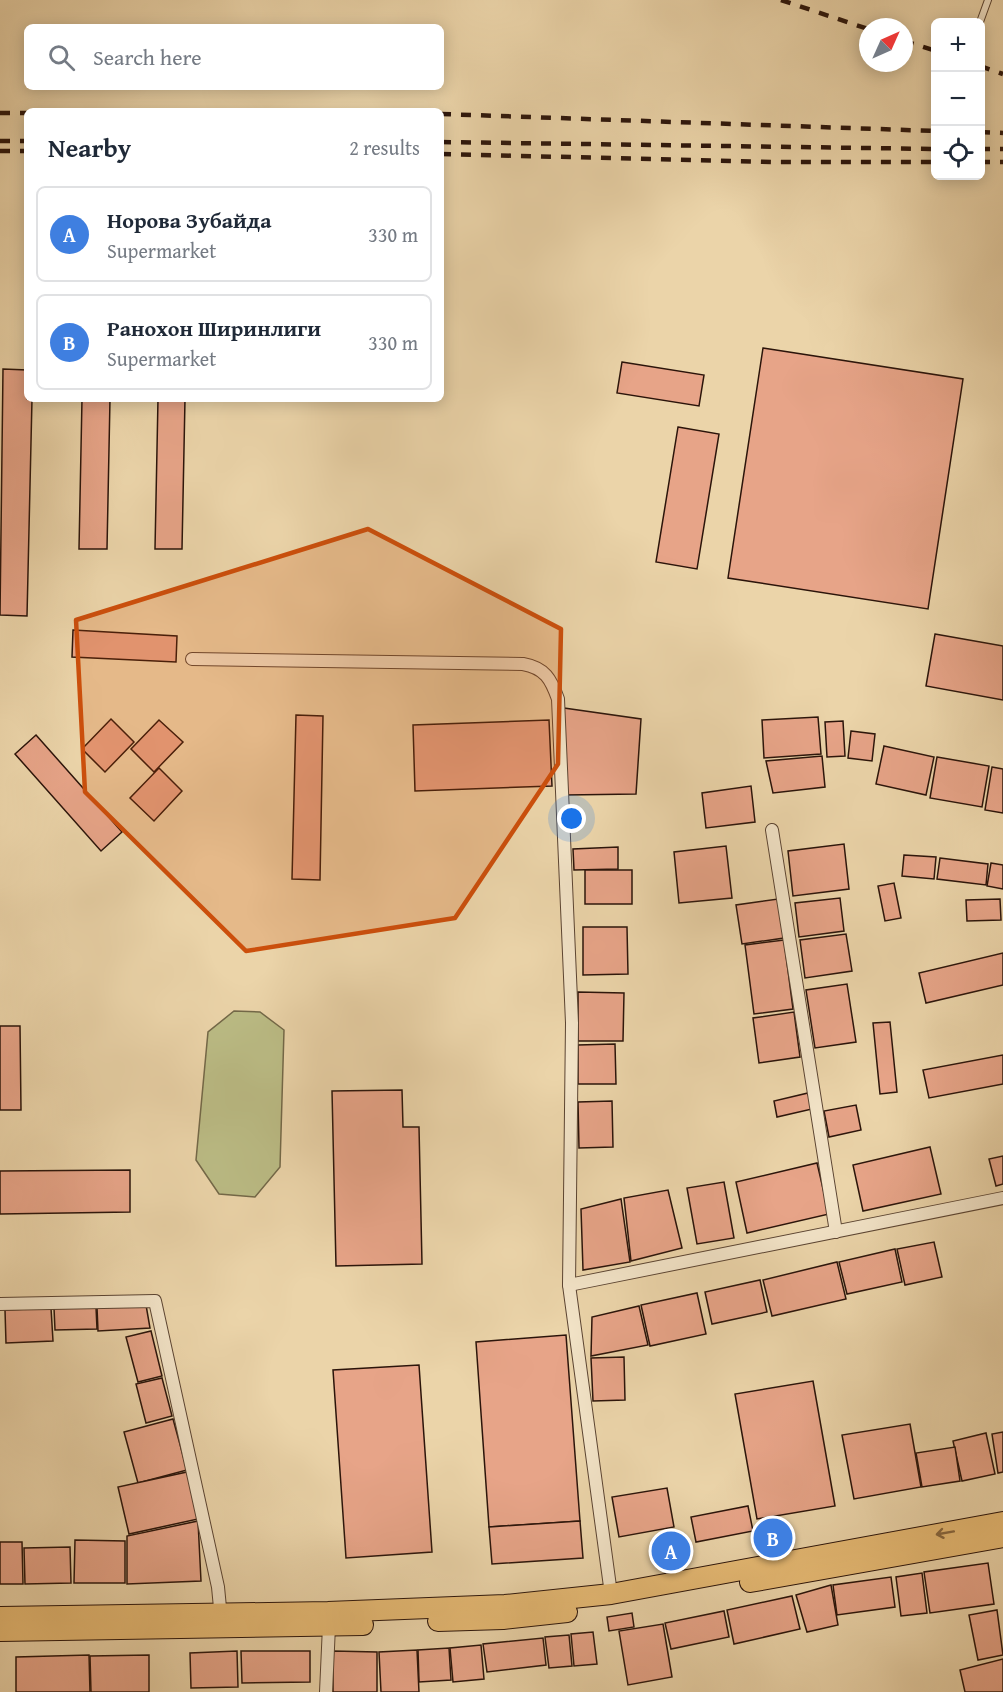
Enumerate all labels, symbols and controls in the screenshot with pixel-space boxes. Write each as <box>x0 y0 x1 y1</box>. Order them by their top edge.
north arrow <box>859 18 913 72</box>
map controls <box>931 18 985 180</box>
button: + <box>931 18 985 72</box>
search box <box>24 24 444 90</box>
icon: search <box>45 41 78 74</box>
text: Search here <box>93 41 202 73</box>
button: − <box>931 72 985 126</box>
button: locate <box>931 126 985 180</box>
text: Nearby <box>48 128 131 167</box>
text: 2 results <box>349 133 420 162</box>
text: Норова Зубайда <box>107 204 272 236</box>
text: A <box>63 220 76 249</box>
text: 330 m <box>368 220 418 249</box>
text: Supermarket <box>107 236 216 265</box>
text: Ранохон Ширинлиги <box>107 312 321 344</box>
text: B <box>63 328 76 357</box>
text: 330 m <box>368 328 418 357</box>
text: Supermarket <box>107 344 216 373</box>
your location <box>557 804 586 833</box>
pin: B <box>754 1516 792 1560</box>
one-way arrow <box>936 1527 956 1538</box>
pin: A <box>652 1528 690 1574</box>

